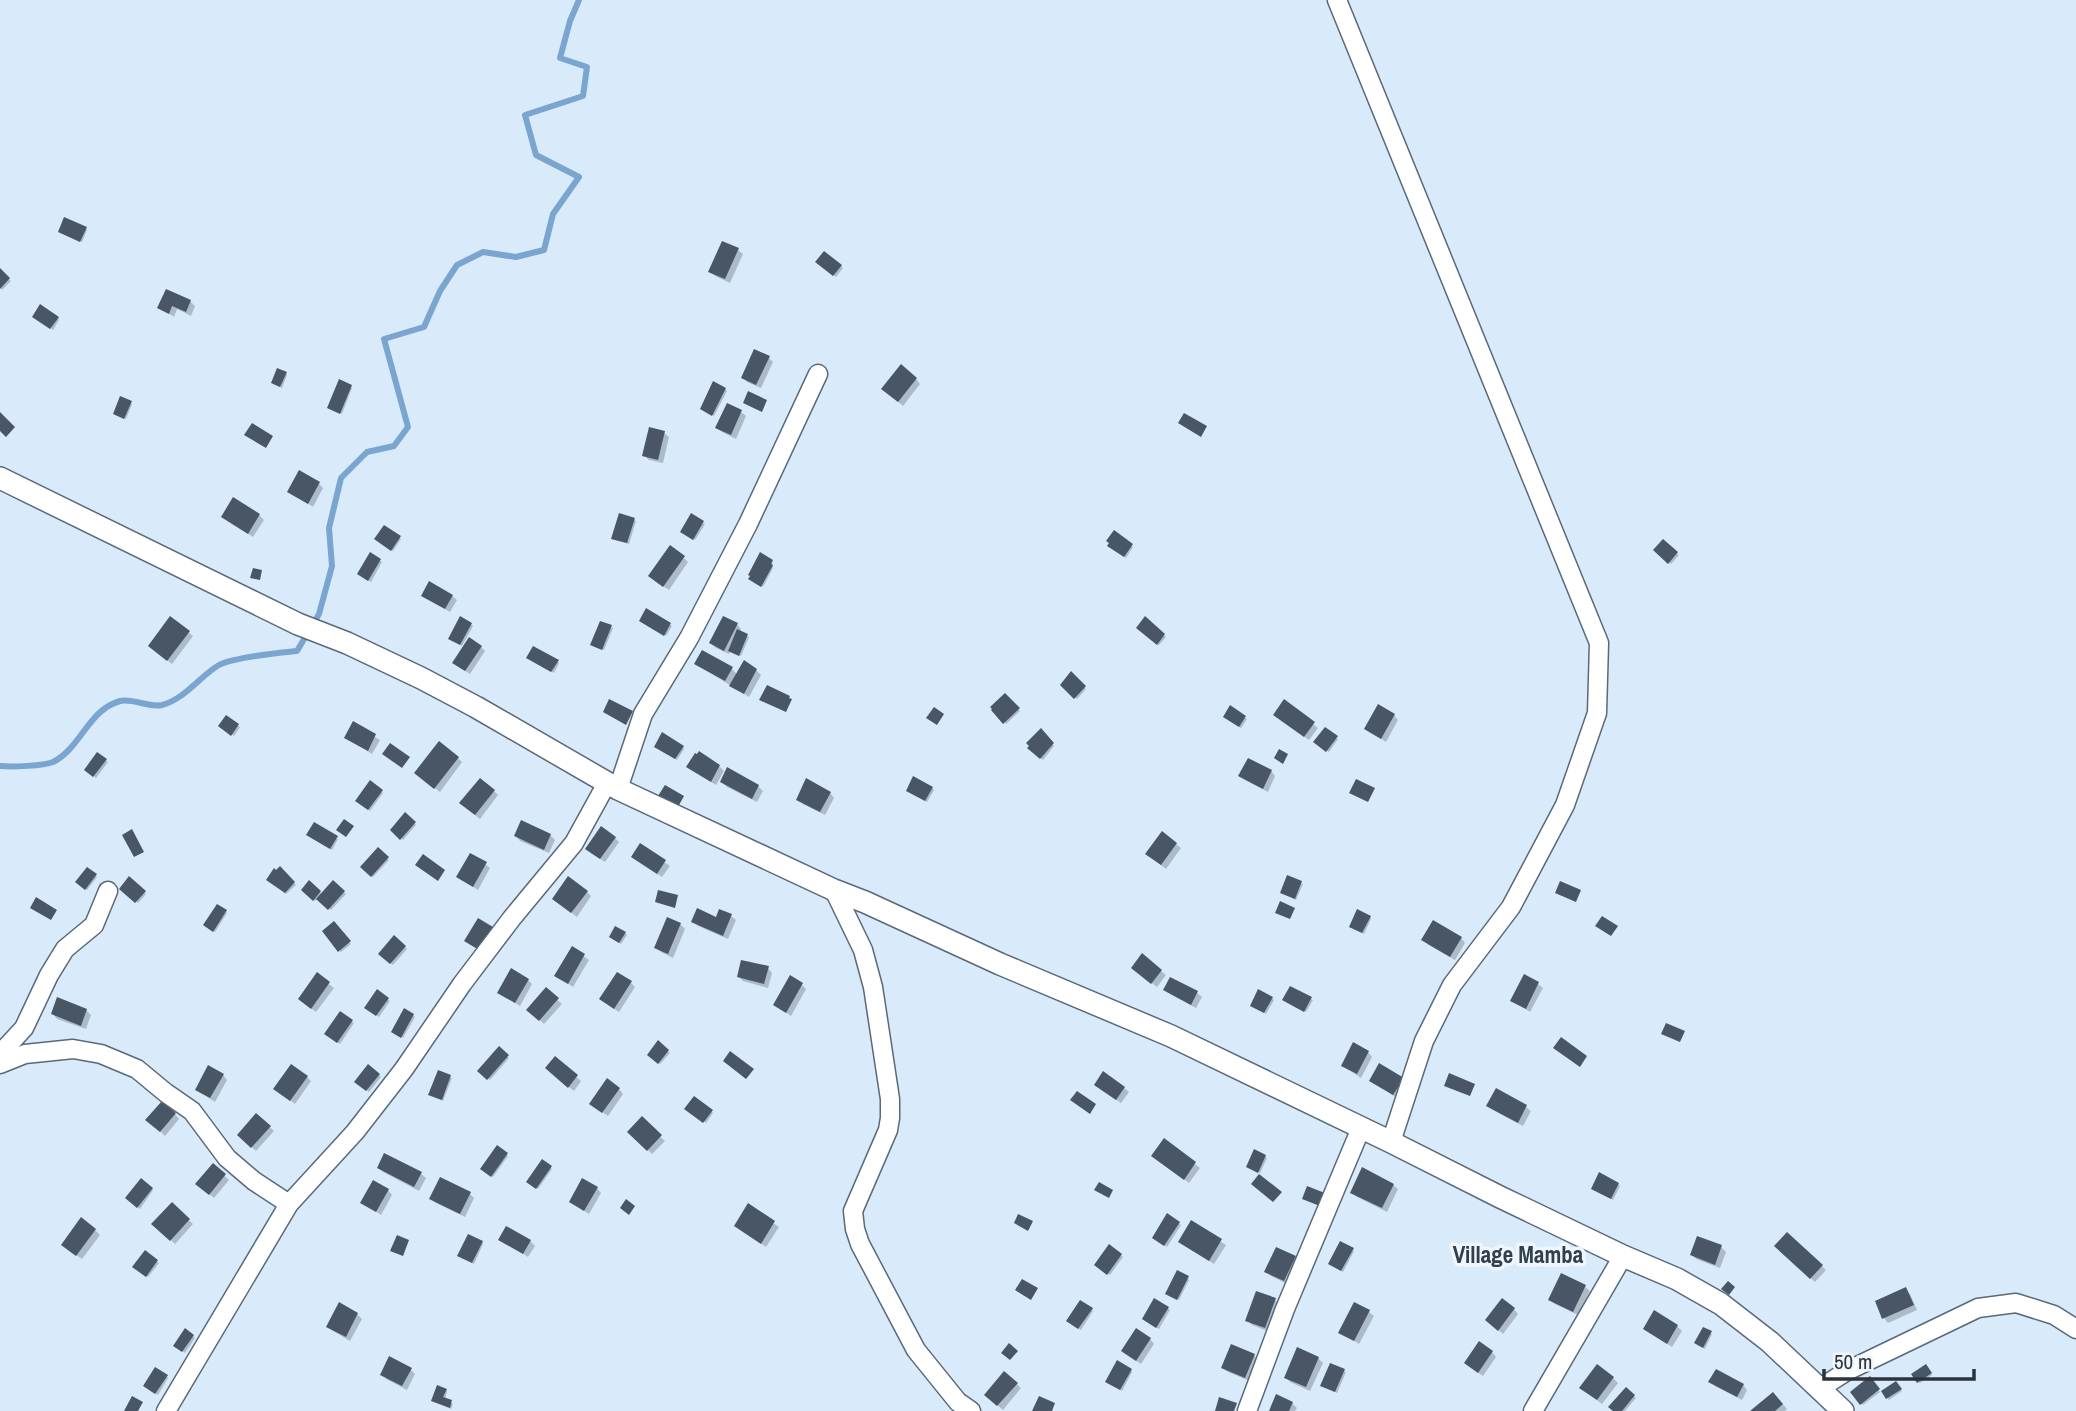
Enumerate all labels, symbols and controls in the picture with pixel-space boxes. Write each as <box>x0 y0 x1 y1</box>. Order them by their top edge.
district label: Village Mamba <box>1453 1239 1584 1270</box>
scale bar <box>1824 1338 1974 1382</box>
text: 50 m <box>1834 1347 1872 1376</box>

